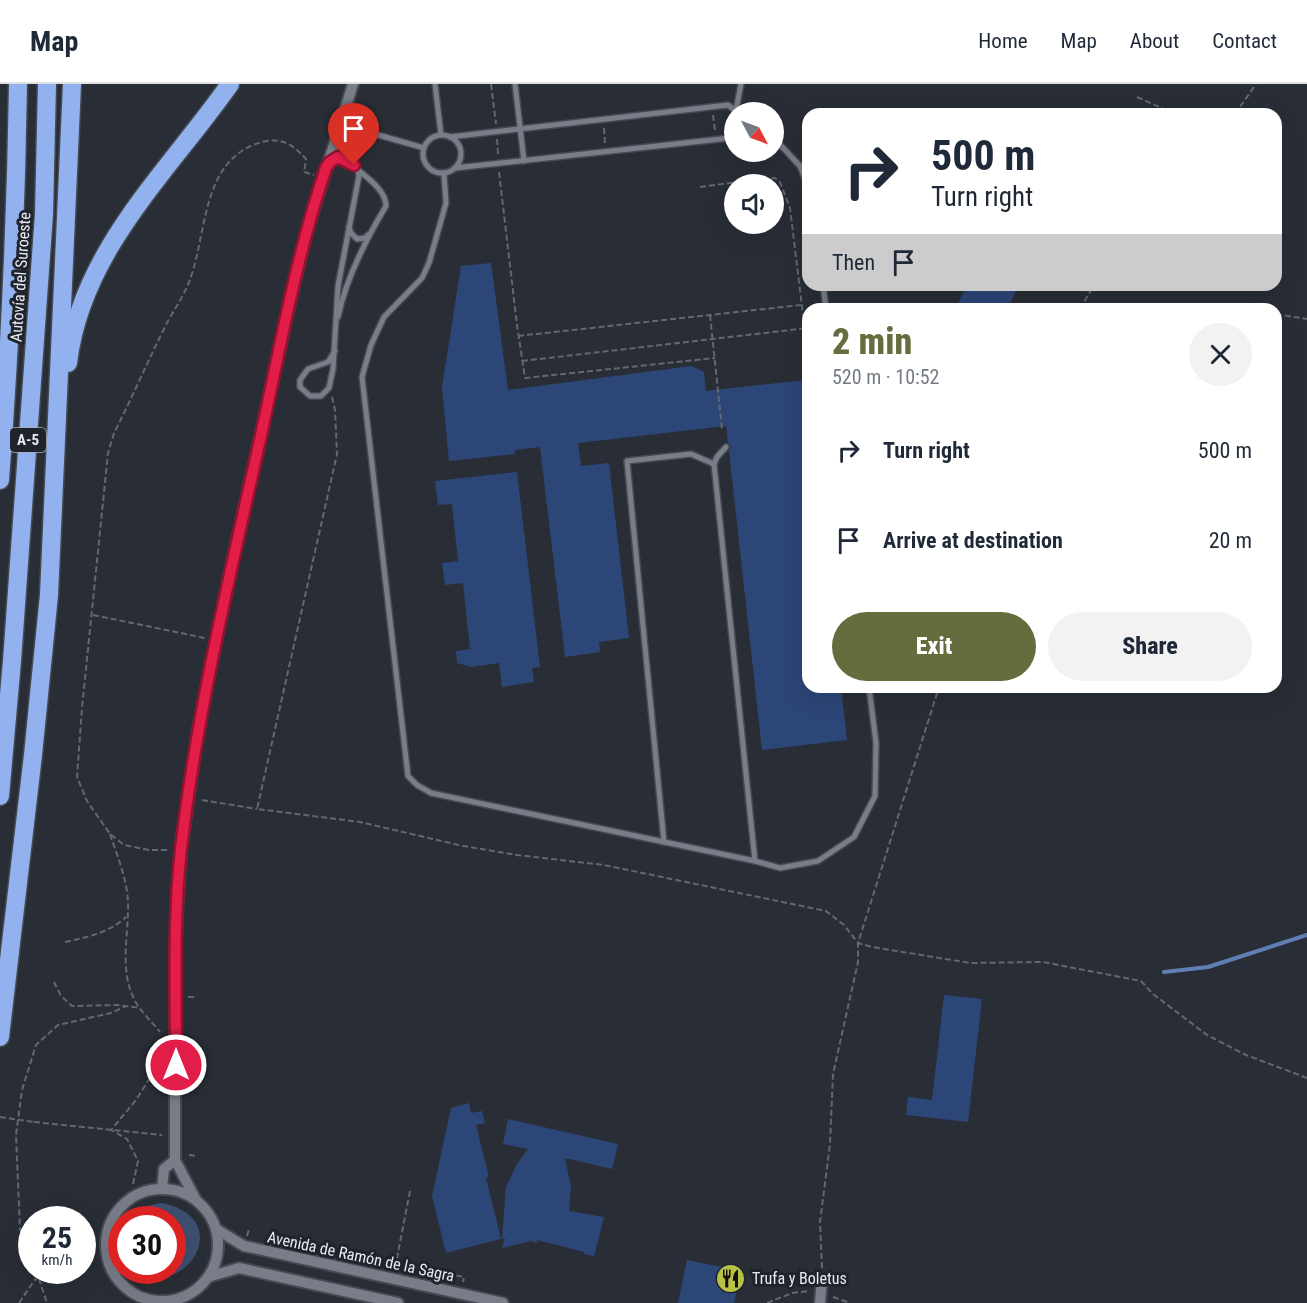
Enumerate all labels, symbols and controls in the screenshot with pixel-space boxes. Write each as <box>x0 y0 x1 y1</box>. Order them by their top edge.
text: Map <box>30 25 78 58</box>
text: Home <box>978 29 1028 53</box>
text: Map <box>1061 29 1097 53</box>
text: About <box>1130 29 1179 53</box>
text: Contact <box>1212 29 1277 53</box>
north arrow <box>724 102 784 162</box>
map controls <box>724 102 784 234</box>
pin <box>328 103 379 165</box>
icon: arrive <box>337 112 370 145</box>
text: 500 m <box>931 131 1036 180</box>
icon: right <box>832 132 910 210</box>
button: sound <box>724 174 784 234</box>
text: Turn right <box>931 181 1033 213</box>
street label: Autovía del Suroeste <box>6 212 35 342</box>
icon: arrive <box>887 246 920 279</box>
text: Then <box>832 250 875 275</box>
text: 2 min <box>832 321 912 363</box>
button: close <box>1189 323 1252 386</box>
text: 520 m · 10:52 <box>832 365 939 389</box>
road number: A-5 <box>10 428 46 452</box>
icon: right <box>832 434 865 467</box>
text: Turn right <box>883 438 970 463</box>
text: 500 m <box>1198 438 1252 463</box>
icon: arrive <box>832 524 865 557</box>
text: Arrive at destination <box>883 528 1063 553</box>
text: 20 m <box>1209 528 1252 553</box>
button: Exit <box>832 612 1036 681</box>
button: Share <box>1048 612 1252 681</box>
position arrow <box>144 1033 208 1097</box>
speed limit sign: 30 <box>108 1206 186 1284</box>
text: 25 <box>42 1220 72 1255</box>
street label: Avenida de Ramón de la Sagra <box>266 1227 456 1286</box>
text: km/h <box>42 1251 72 1269</box>
restaurant icon: Trufa y Boletus <box>715 1262 747 1294</box>
place label: Trufa y Boletus <box>752 1269 847 1288</box>

